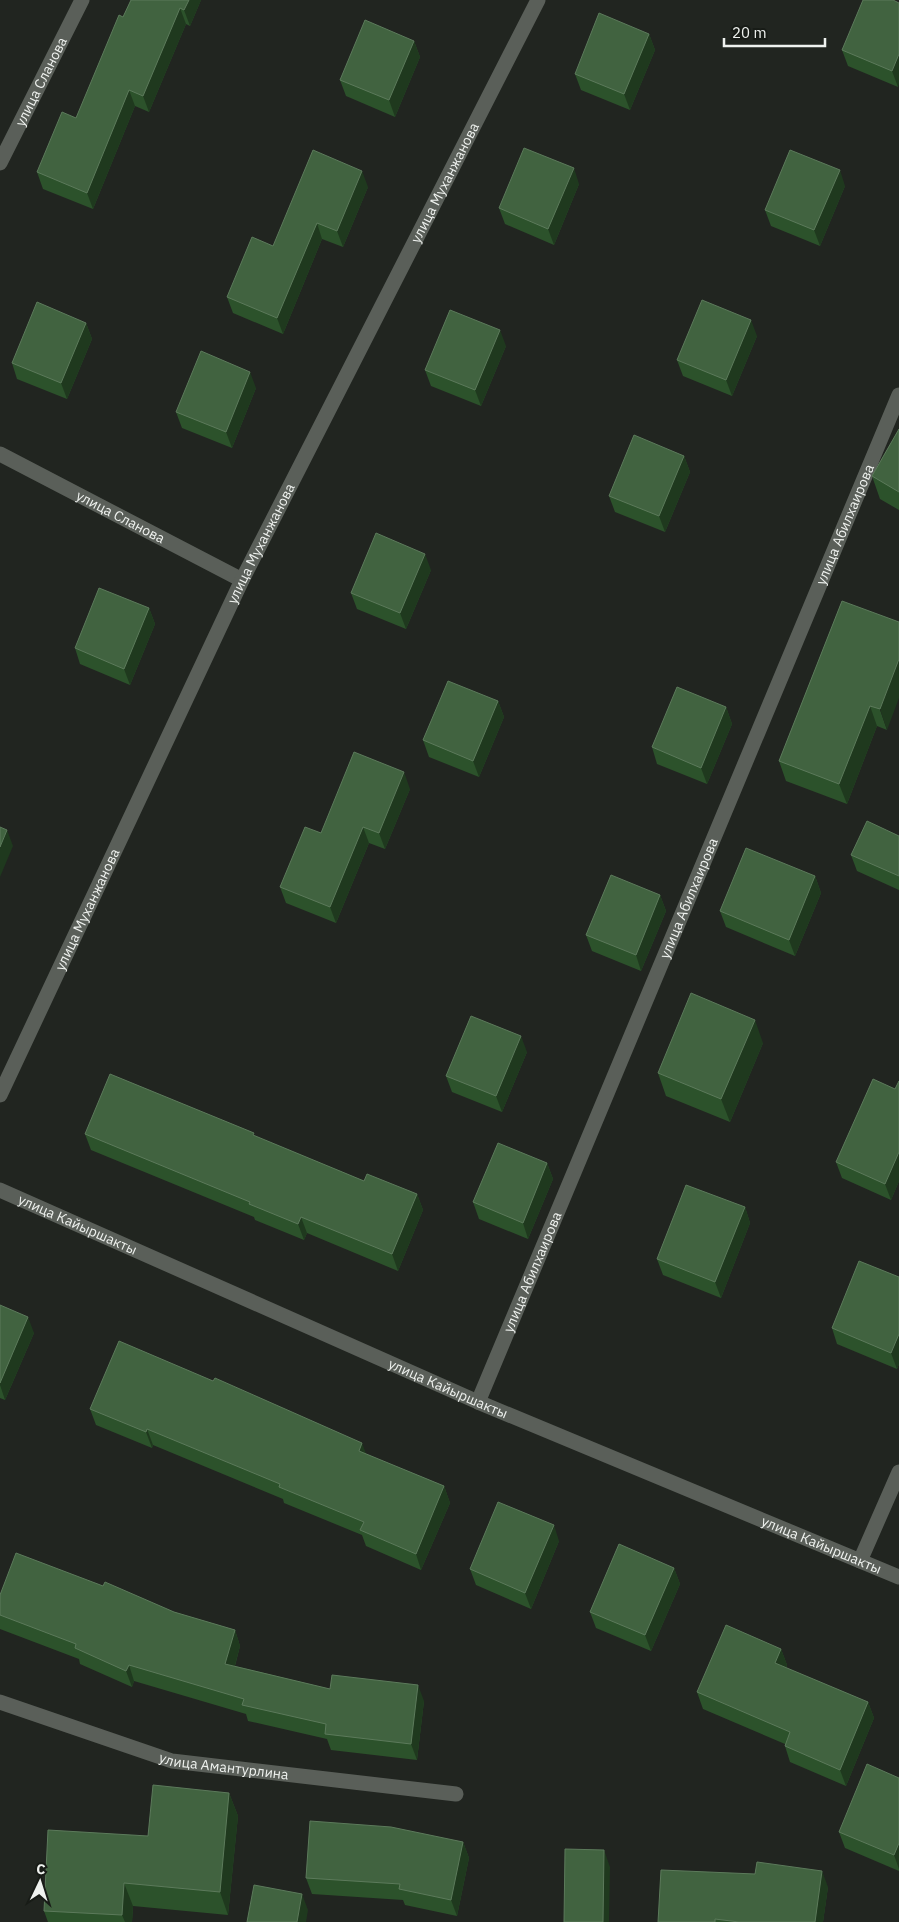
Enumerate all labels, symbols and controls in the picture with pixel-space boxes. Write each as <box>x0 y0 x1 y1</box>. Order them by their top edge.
scale bar <box>724 15 825 47</box>
text: 20 m <box>732 23 767 42</box>
street label: улица Сланова <box>11 34 71 129</box>
street label: улица Муханжанова <box>407 119 483 246</box>
street label: улица Абилхаирова <box>812 461 878 588</box>
street label: улица Муханжанова <box>223 480 299 607</box>
street label: улица Сланова <box>73 486 169 548</box>
street label: улица Абилхаирова <box>655 835 722 961</box>
street label: улица Муханжанова <box>51 845 124 973</box>
street label: улица Кайыршакты <box>15 1190 140 1259</box>
street label: улица Абилхаирова <box>499 1208 566 1335</box>
street label: улица Кайыршакты <box>386 1354 510 1422</box>
street label: улица Кайыршакты <box>759 1512 884 1578</box>
street label: улица Амантурлина <box>157 1748 290 1784</box>
north arrow <box>15 1857 65 1907</box>
text: С <box>36 1860 46 1878</box>

